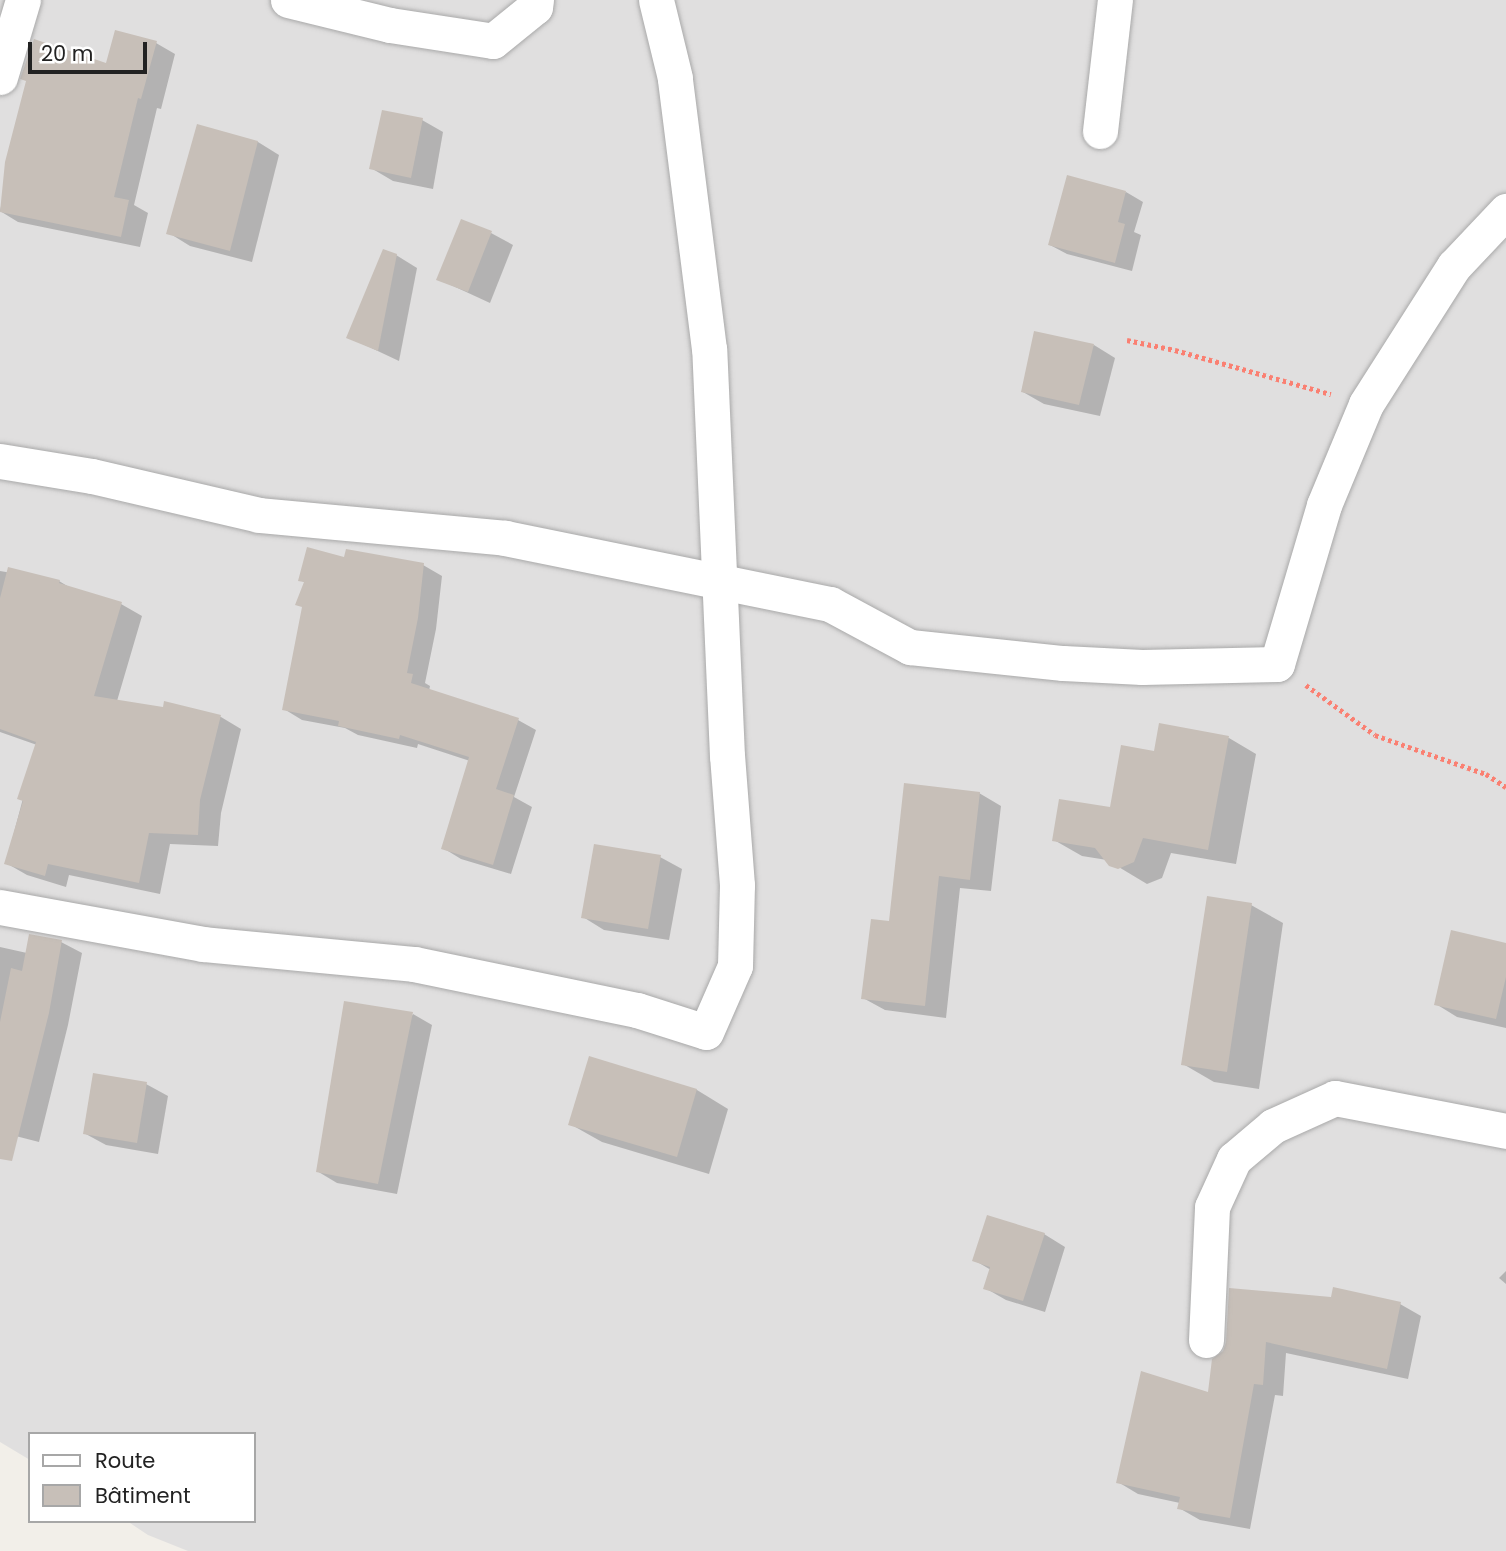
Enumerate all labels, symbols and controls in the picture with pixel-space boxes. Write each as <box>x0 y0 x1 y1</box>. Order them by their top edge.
scale bar <box>32 28 150 72</box>
text: 20 m <box>41 39 94 68</box>
legend <box>28 1432 256 1523</box>
text: Route <box>95 1446 155 1475</box>
text: Bâtiment <box>95 1481 191 1510</box>

